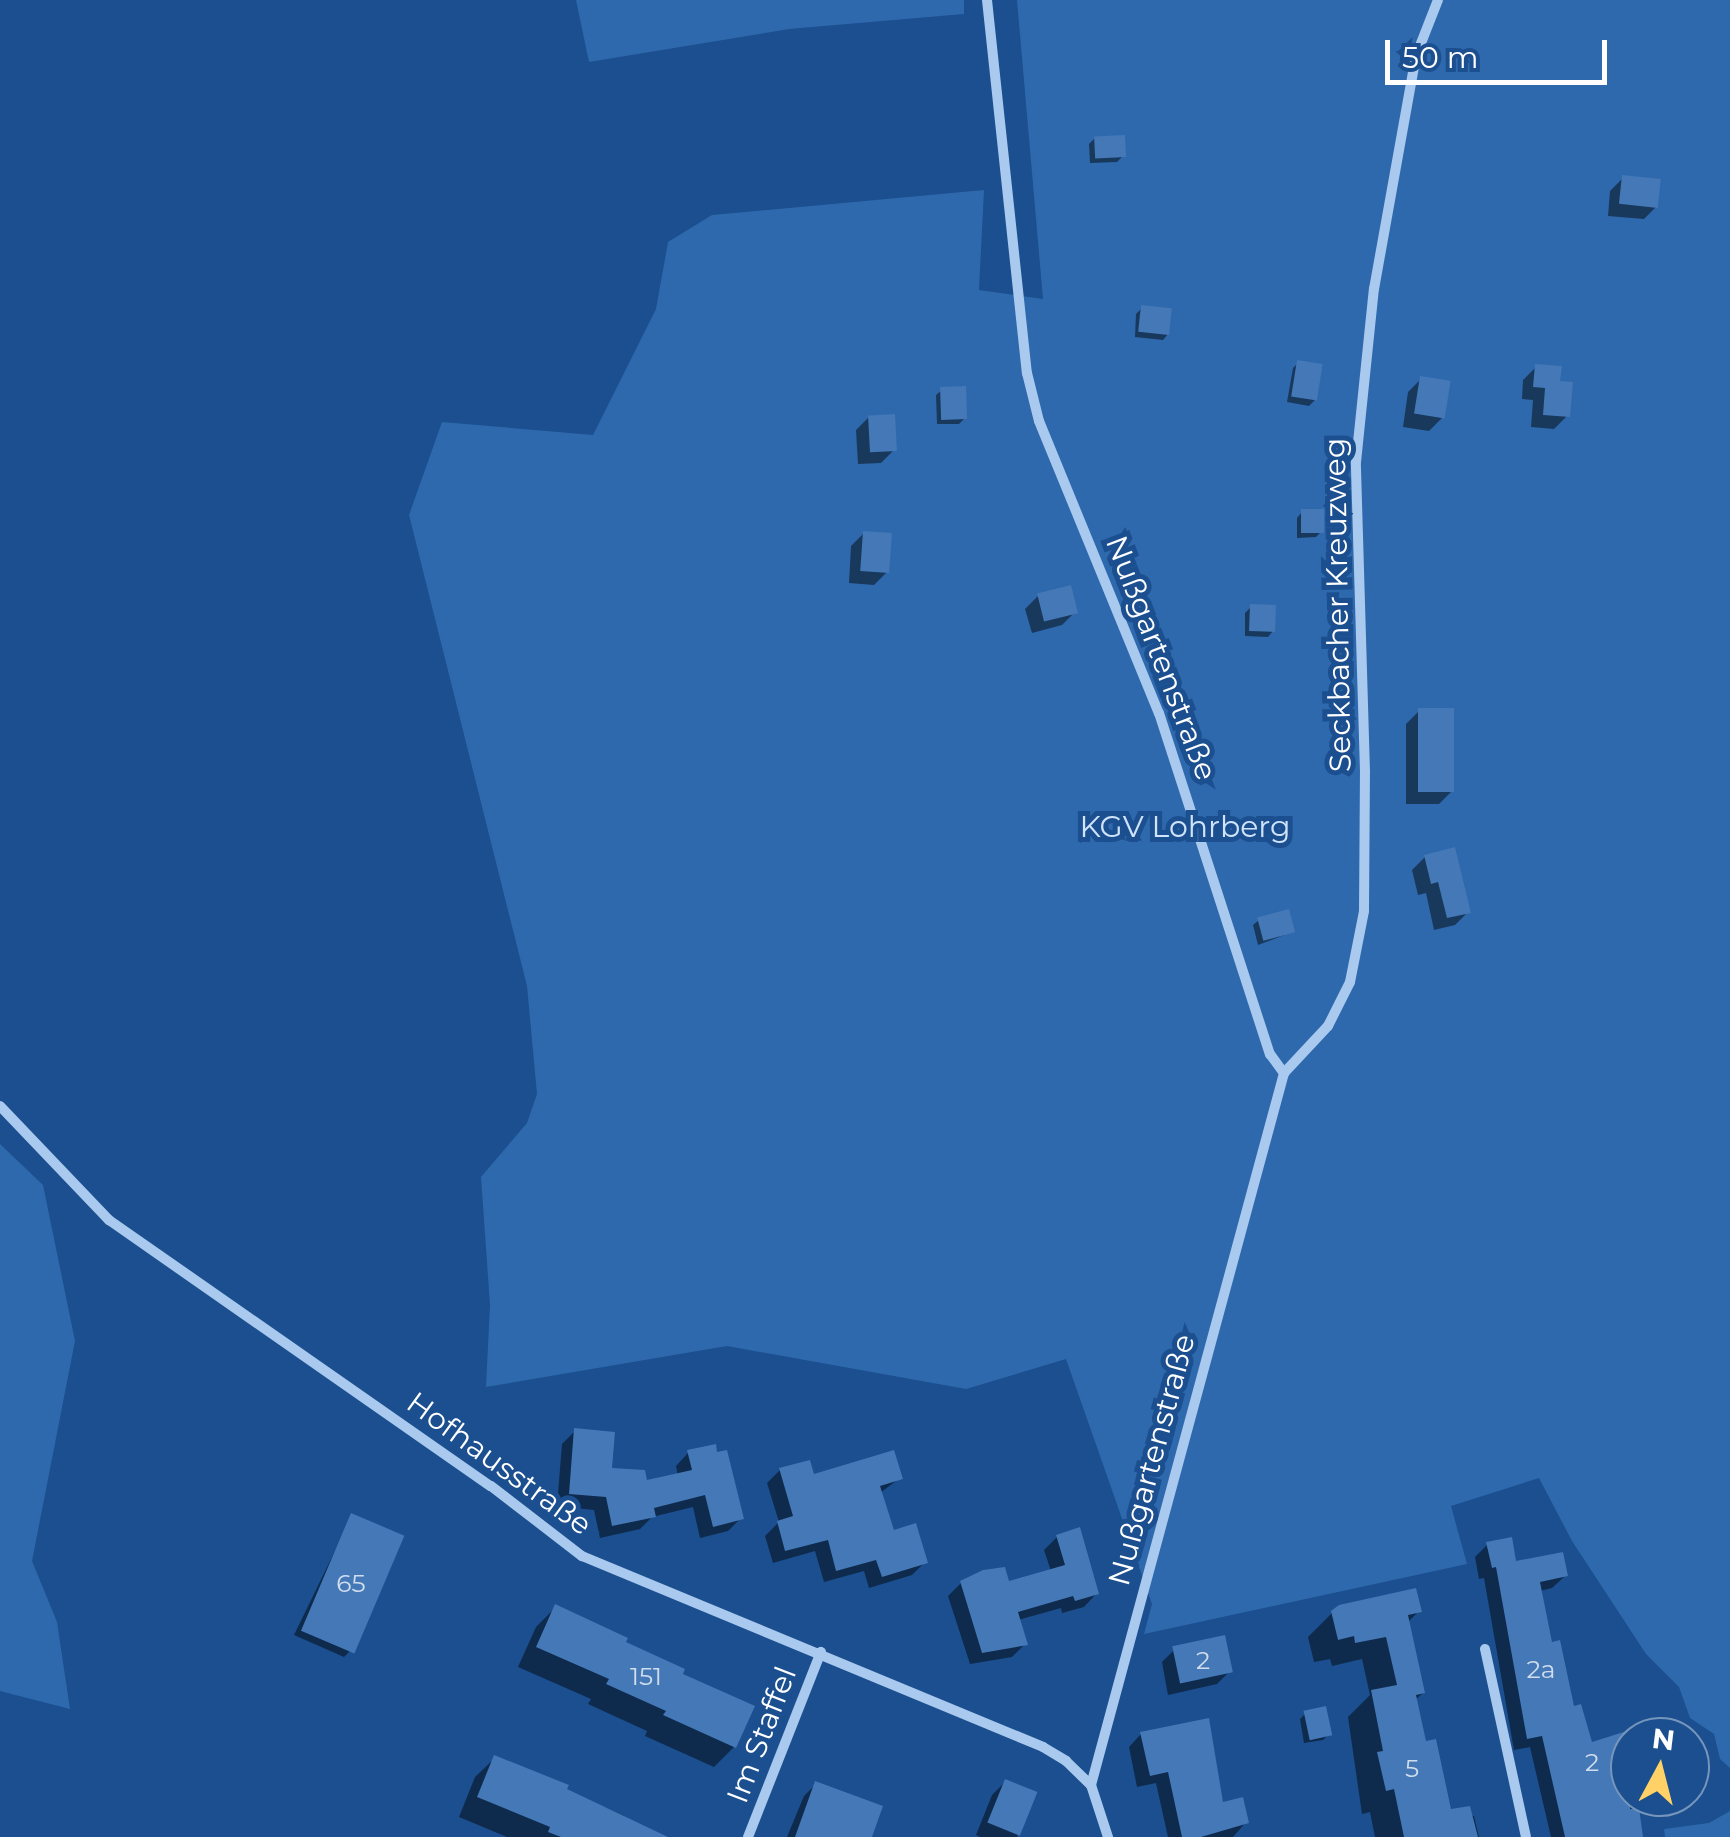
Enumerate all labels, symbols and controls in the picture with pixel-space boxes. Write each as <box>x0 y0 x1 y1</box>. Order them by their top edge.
scale bar <box>1390 20 1612 82</box>
text: 50 m <box>1402 39 1479 76</box>
street label: Seckbacher Kreuzweg <box>1317 437 1359 773</box>
street label: Nußgartenstraße <box>1098 531 1224 785</box>
park label: KGV Lohrberg <box>1079 809 1291 845</box>
street label: Nußgartenstraße <box>1101 1330 1203 1590</box>
street label: Hofhausstraße <box>400 1385 598 1543</box>
house number: 65 <box>336 1568 366 1598</box>
house number: 2 <box>1196 1645 1210 1675</box>
house number: 2a <box>1527 1654 1555 1684</box>
house number: 151 <box>630 1661 662 1691</box>
street label: Im Staffel <box>720 1662 804 1808</box>
north arrow <box>1610 1717 1710 1817</box>
text: N <box>1650 1721 1677 1757</box>
house number: 2 <box>1585 1747 1599 1777</box>
house number: 5 <box>1405 1753 1419 1783</box>

